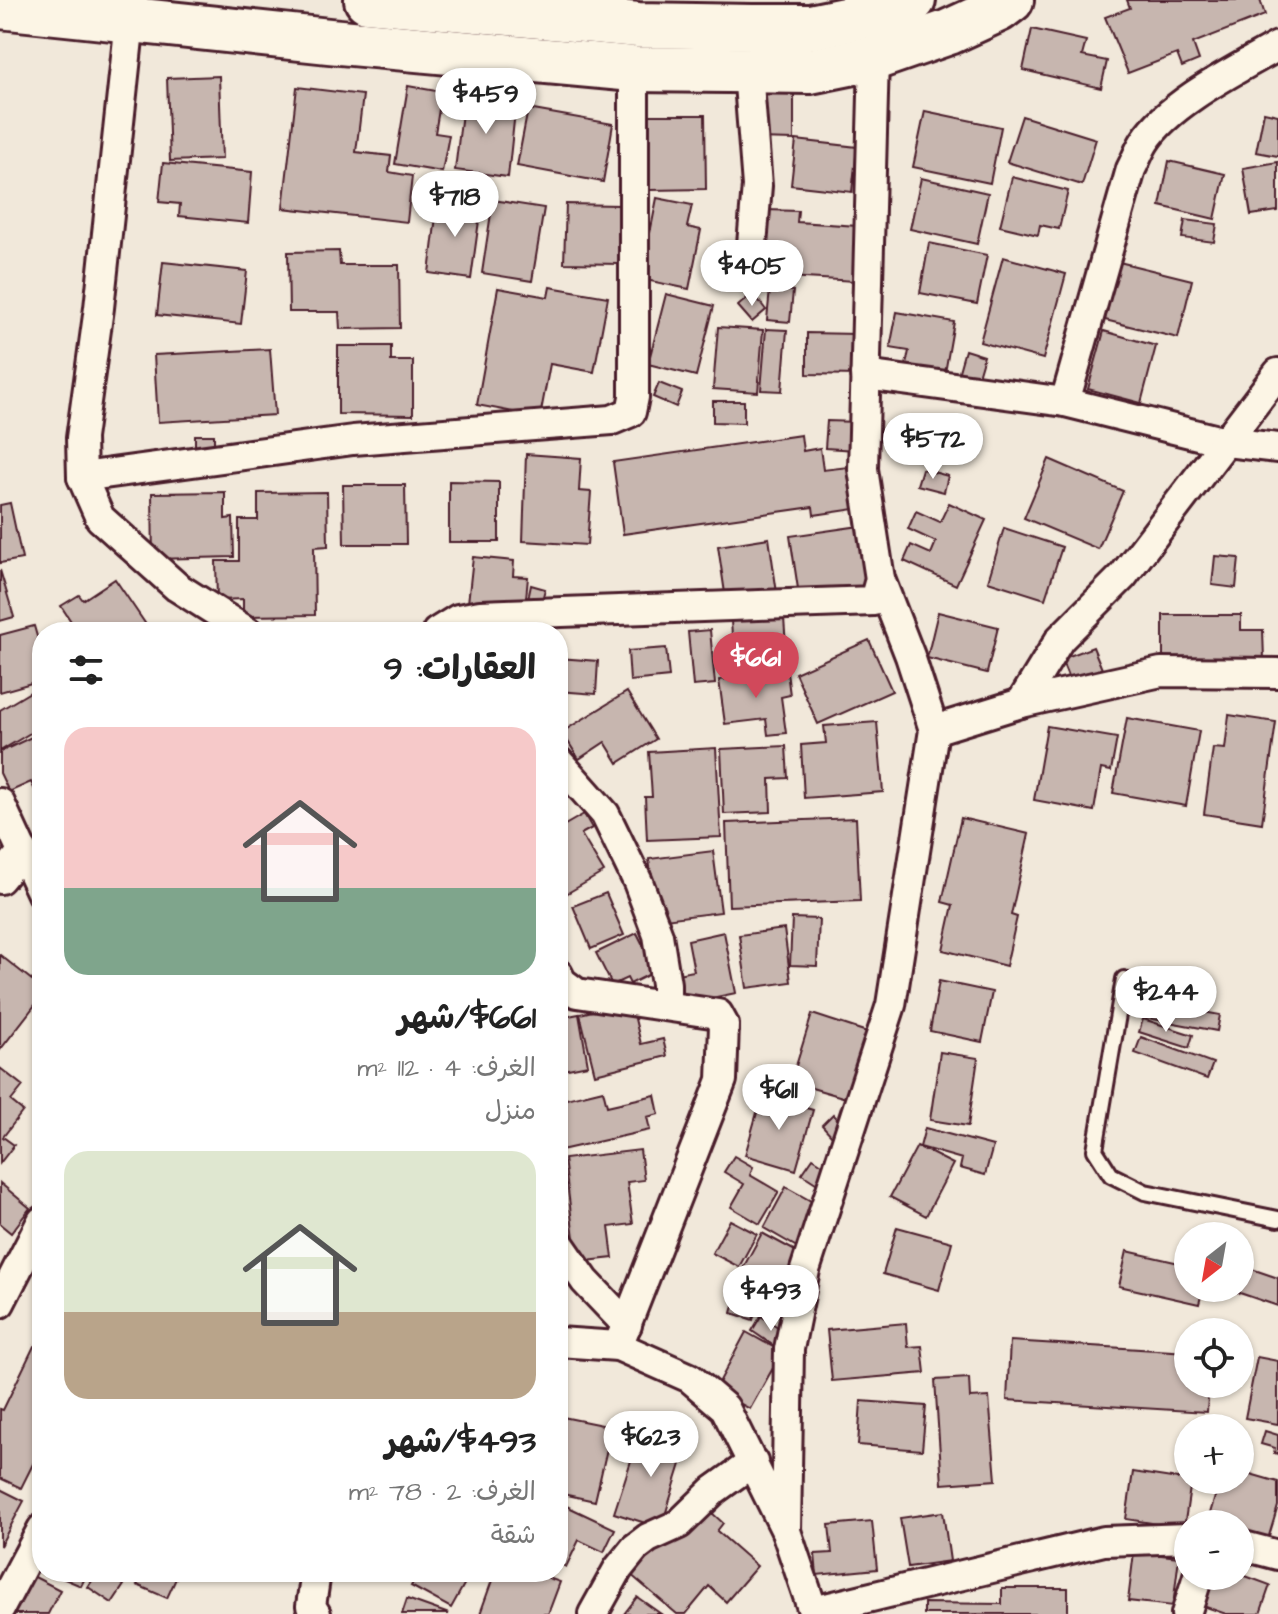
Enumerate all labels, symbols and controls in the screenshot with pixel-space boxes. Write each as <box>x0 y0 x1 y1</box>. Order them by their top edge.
pin: $459 <box>439 68 533 136</box>
text: $459 <box>453 76 519 112</box>
pin: $718 <box>408 171 502 239</box>
text: $718 <box>430 179 480 215</box>
pin: $405 <box>705 240 799 308</box>
text: $405 <box>719 248 785 284</box>
pin: $572 <box>886 413 980 481</box>
text: $572 <box>901 421 965 457</box>
pin: $661 <box>709 632 803 700</box>
text: $661 <box>731 640 781 676</box>
text: العقارات: 9 <box>383 645 536 693</box>
icon: filters <box>64 648 108 692</box>
icon: home <box>228 779 372 923</box>
pin: $244 <box>1119 966 1213 1034</box>
text: $244 <box>1134 974 1198 1010</box>
text: $661/شهر <box>398 994 536 1042</box>
text: الغرف: 4 · 112 m² <box>357 1050 536 1086</box>
pin: $611 <box>732 1064 826 1132</box>
text: $611 <box>760 1072 798 1108</box>
text: منزل <box>485 1093 536 1129</box>
icon: home <box>228 1203 372 1347</box>
north arrow <box>1174 1222 1254 1302</box>
map controls <box>1174 1222 1254 1590</box>
pin: $493 <box>724 1265 818 1333</box>
text: $493 <box>741 1273 801 1309</box>
button: locate <box>1174 1318 1254 1398</box>
pin: $623 <box>604 1411 698 1479</box>
button: + <box>1174 1414 1254 1494</box>
text: $493/شهر <box>385 1418 536 1466</box>
text: $623 <box>622 1419 680 1455</box>
text: الغرف: 2 · 78 m² <box>349 1474 536 1510</box>
button: − <box>1174 1510 1254 1590</box>
text: شقة <box>491 1517 536 1553</box>

